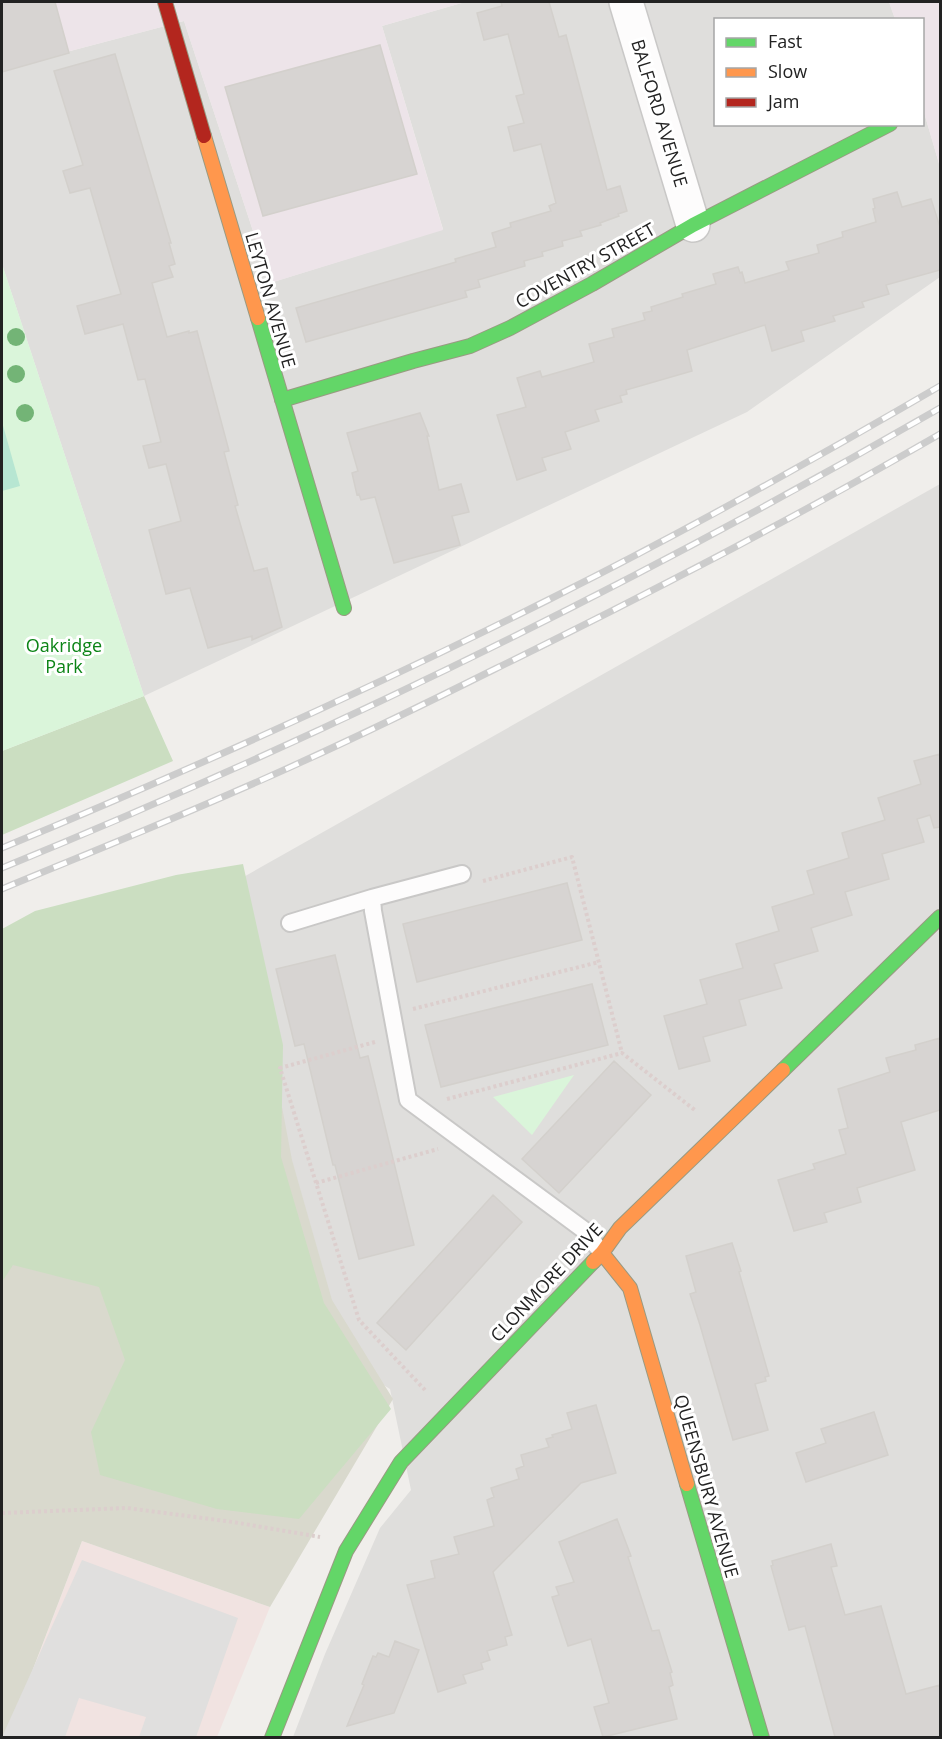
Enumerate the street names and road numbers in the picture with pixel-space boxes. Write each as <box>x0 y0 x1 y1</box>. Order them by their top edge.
street label: BALFORD AVENUE <box>626 36 694 190</box>
street label: COVENTRY STREET <box>511 217 659 313</box>
street label: LEYTON AVENUE <box>240 229 302 371</box>
street label: CLONMORE DRIVE <box>485 1217 607 1347</box>
street label: QUEENSBURY AVENUE <box>669 1391 745 1581</box>

